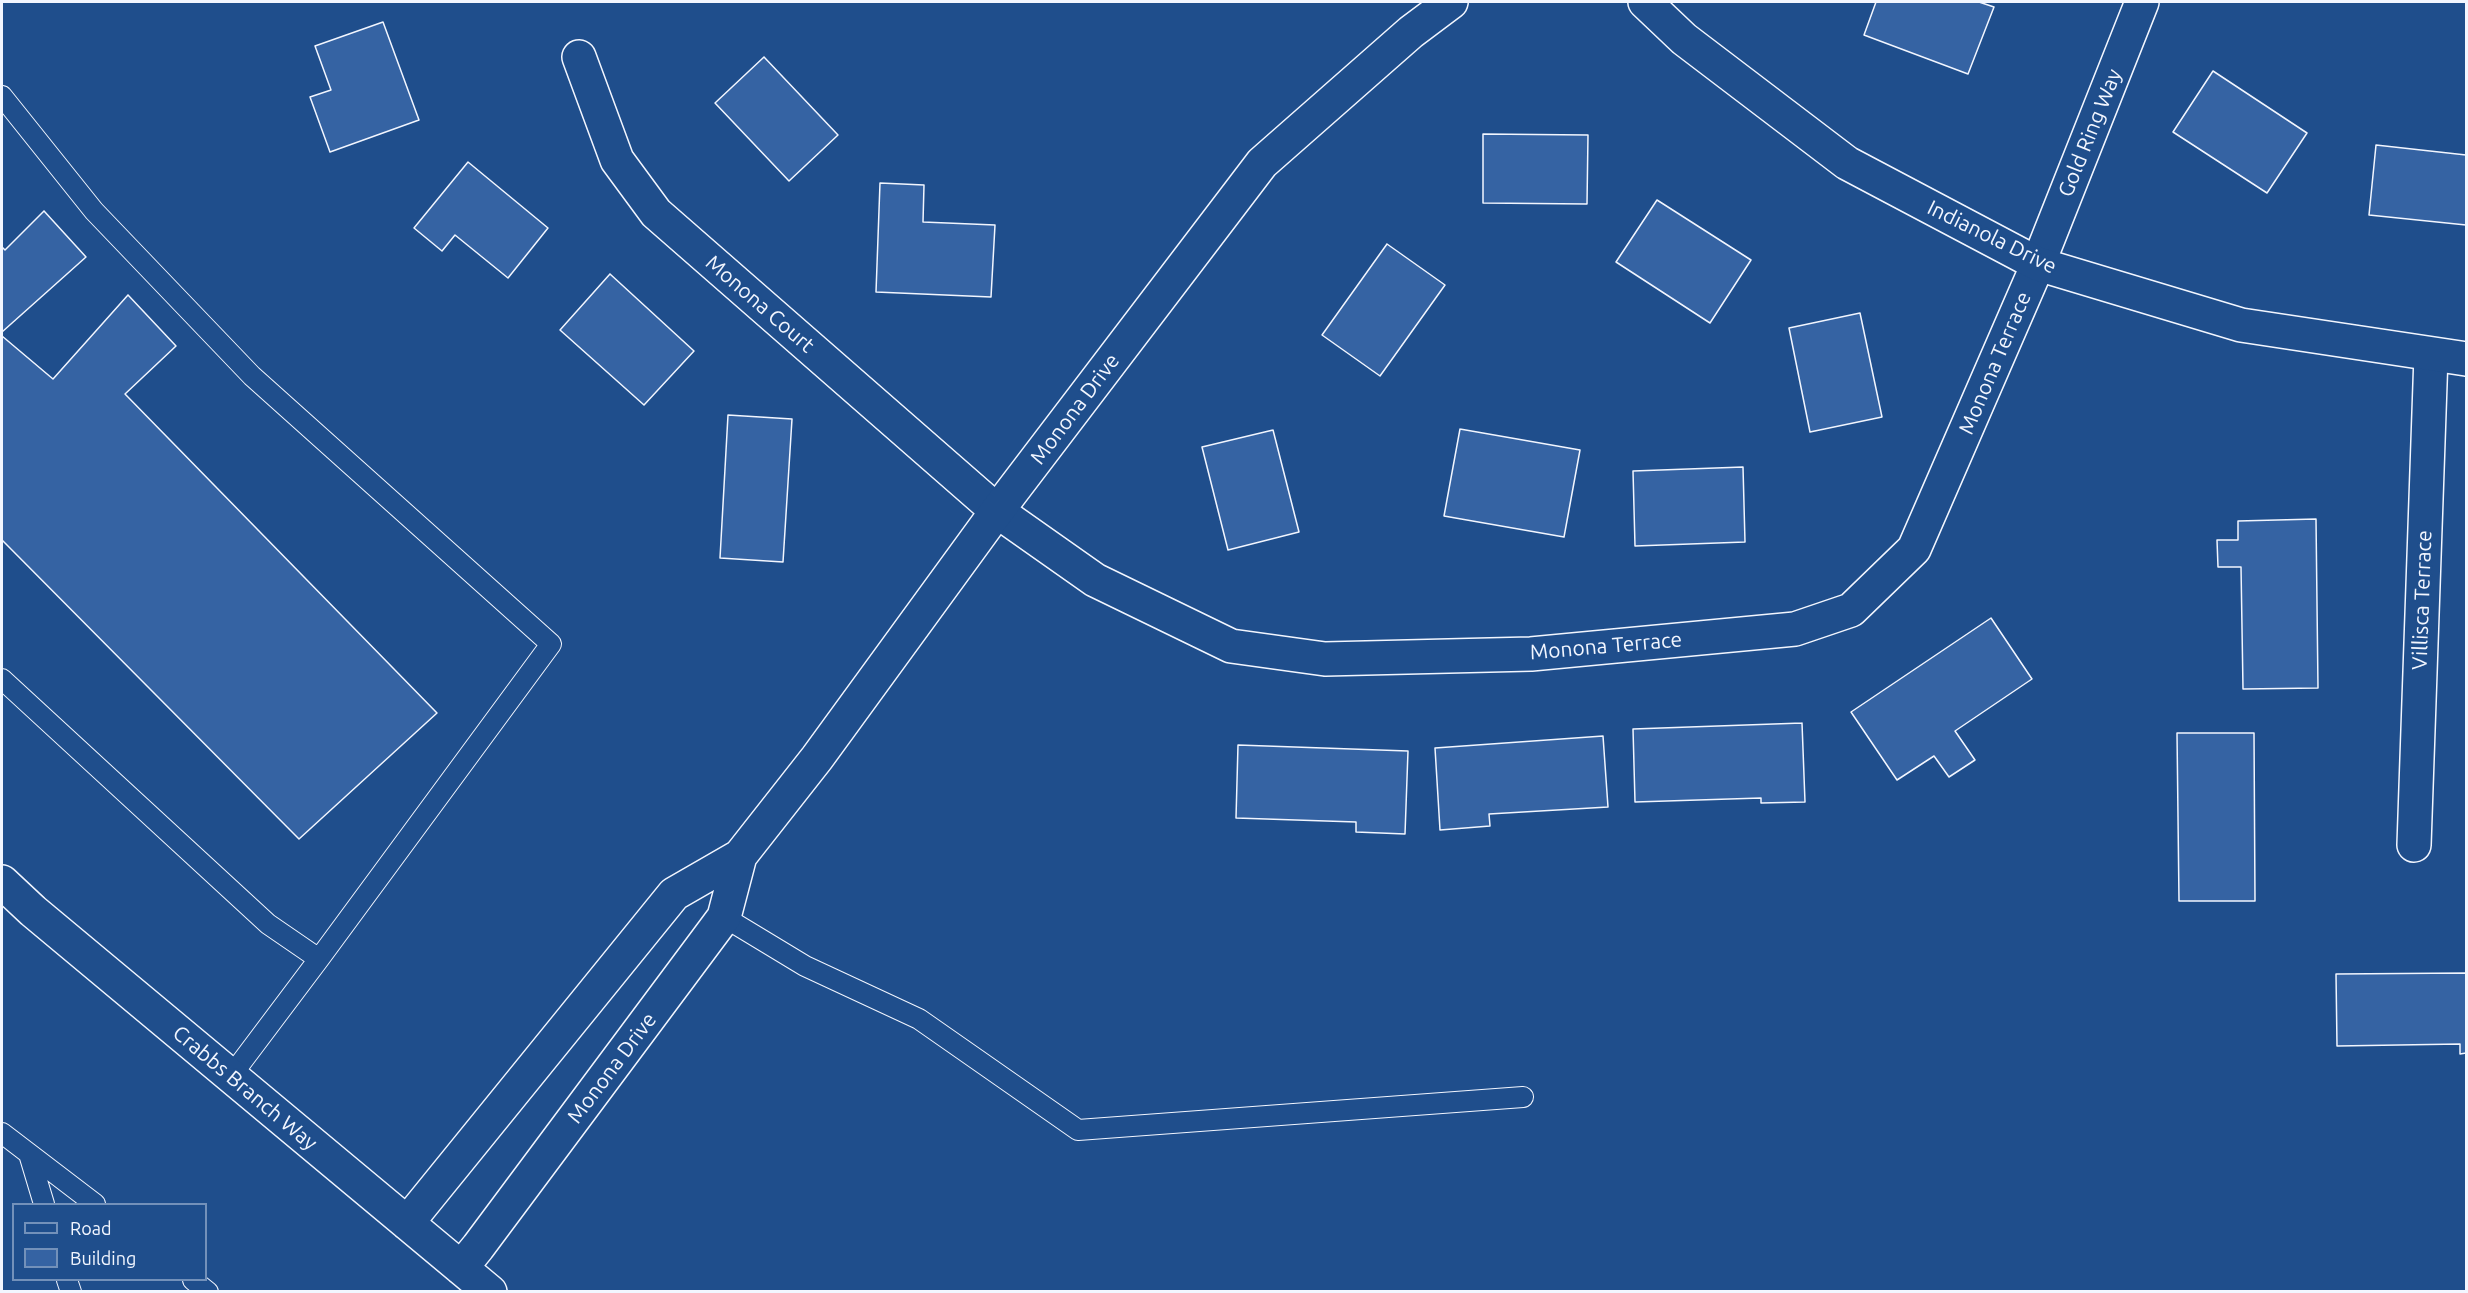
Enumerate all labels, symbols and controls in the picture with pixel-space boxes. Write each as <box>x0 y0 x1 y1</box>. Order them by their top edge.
street label: Gold Ring Way <box>2053 65 2127 201</box>
street label: Indianola Drive <box>1923 195 2061 279</box>
street label: Monona Court <box>701 250 819 358</box>
street label: Monona Terrace <box>1954 288 2036 438</box>
street label: Monona Drive <box>1025 349 1125 469</box>
street label: Villisca Terrace <box>2407 530 2437 670</box>
street label: Monona Terrace <box>1529 627 1683 665</box>
street label: Monona Drive <box>562 1008 662 1128</box>
street label: Crabbs Branch Way <box>168 1020 322 1156</box>
legend <box>12 1203 207 1281</box>
text: Road <box>70 1218 112 1238</box>
text: Building <box>70 1248 136 1268</box>

